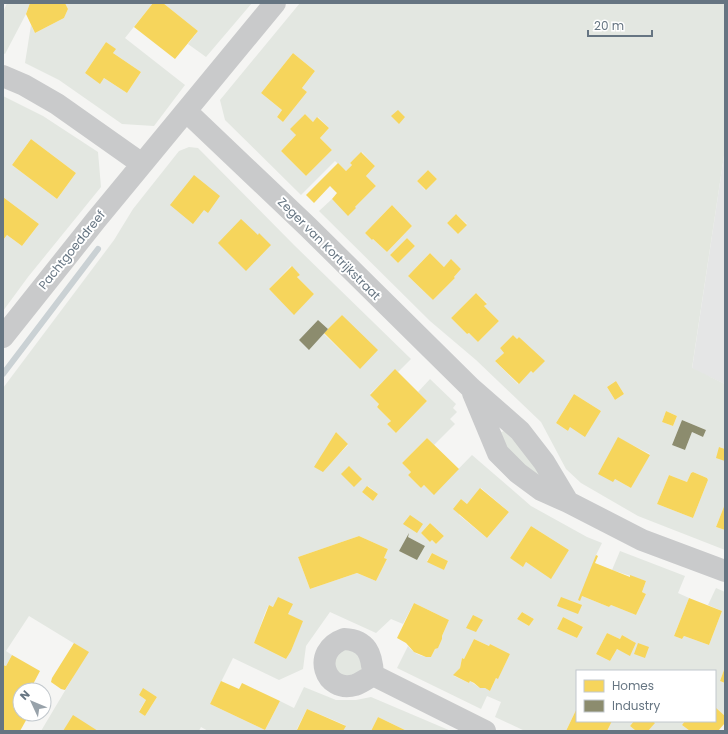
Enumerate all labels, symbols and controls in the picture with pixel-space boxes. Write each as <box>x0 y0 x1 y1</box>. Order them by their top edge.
scale bar <box>588 12 652 38</box>
text: 20 m <box>594 17 624 34</box>
street label: Zeger van Kortrijkstraat <box>274 194 384 304</box>
street label: Pachtgoeddreef <box>34 207 109 293</box>
legend <box>576 670 716 722</box>
text: Homes <box>612 677 654 694</box>
north arrow <box>12 682 52 722</box>
text: N <box>16 687 33 704</box>
text: Industry <box>612 697 661 714</box>

